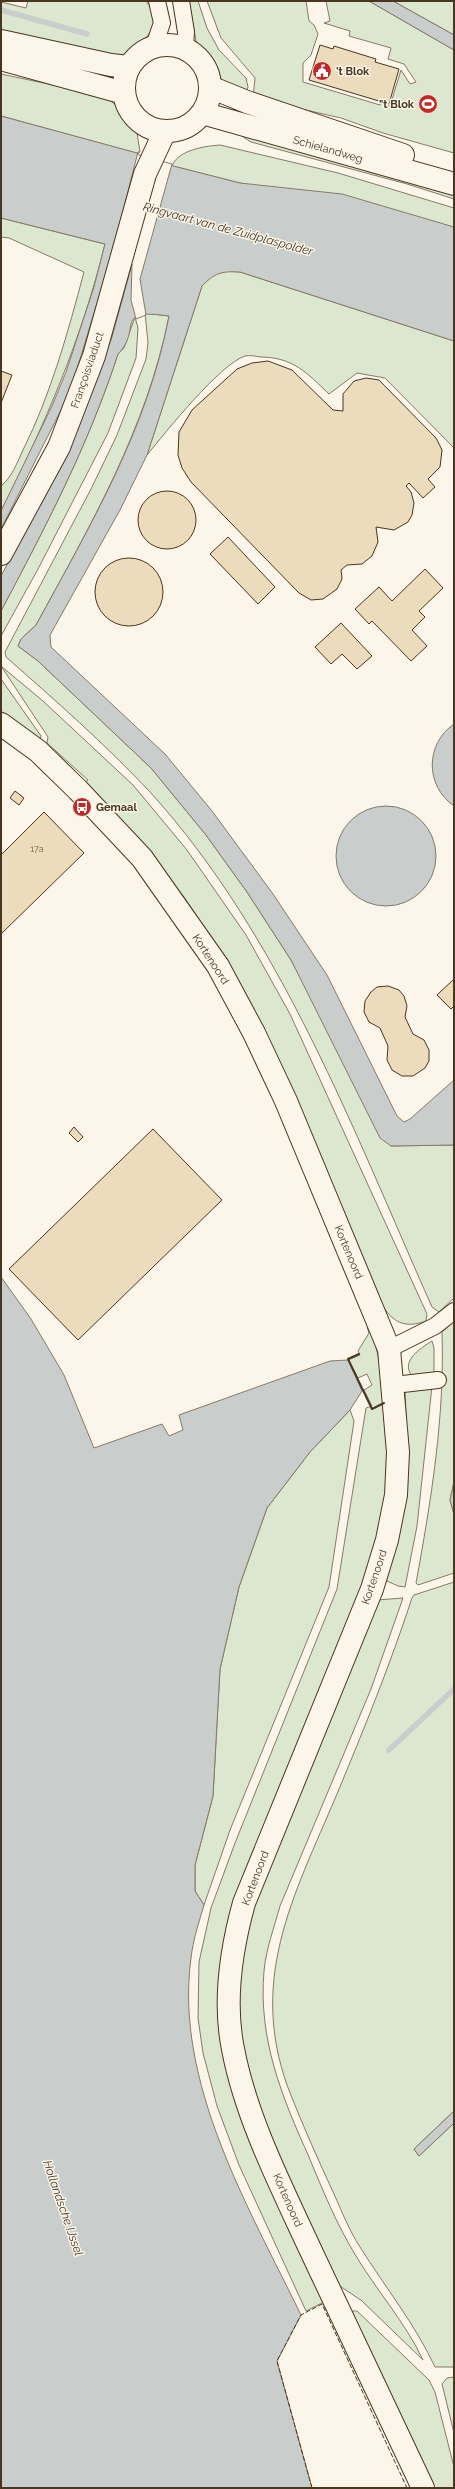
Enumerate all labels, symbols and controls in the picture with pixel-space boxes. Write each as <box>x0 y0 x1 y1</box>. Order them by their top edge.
public building icon: 't Blok <box>311 60 333 82</box>
place label: 't Blok <box>336 65 370 78</box>
sports icon: "t Blok <box>417 93 439 115</box>
place label: "t Blok <box>379 98 415 111</box>
street label: Schielandweg <box>291 133 364 166</box>
water label: Ringvaart van de Zuidplaspolder <box>141 200 315 259</box>
street label: Françoisviaduct <box>68 330 107 410</box>
bus stop icon: Gemaal <box>71 796 93 818</box>
place label: Gemaal <box>96 801 137 814</box>
house number: 17a <box>30 844 44 854</box>
street label: Kortenoord <box>190 932 232 987</box>
street label: Kortenoord <box>331 1223 366 1281</box>
street label: Kortenoord <box>359 1548 390 1606</box>
street label: Kortenoord <box>239 1849 272 1907</box>
water label: Hollandsche IJssel <box>40 2158 86 2258</box>
street label: Kortenoord <box>270 2171 305 2229</box>

